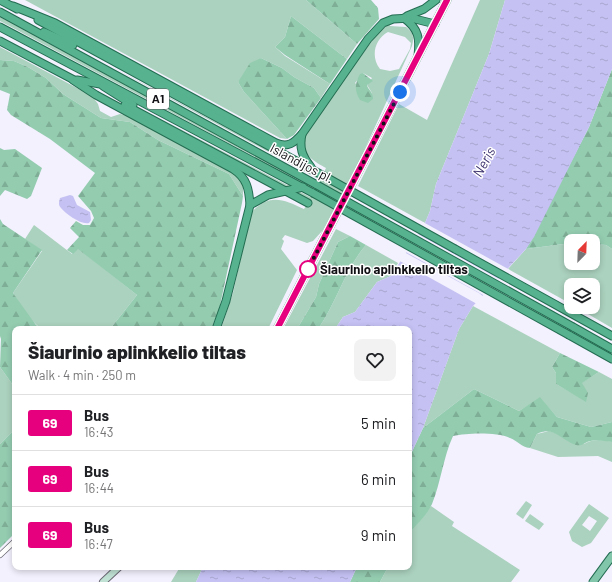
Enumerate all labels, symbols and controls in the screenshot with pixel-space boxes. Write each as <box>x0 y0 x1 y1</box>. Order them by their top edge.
your location <box>390 82 410 102</box>
road number: A1 <box>147 89 169 109</box>
street label: Islandijos pl. <box>268 140 336 186</box>
water label: Neris <box>469 144 499 180</box>
north arrow <box>564 234 600 270</box>
map controls <box>564 234 600 314</box>
marker: Šiaurinio aplinkkelio tiltas <box>299 260 317 278</box>
place label: Šiaurinio aplinkkelio tiltas <box>320 261 468 277</box>
button: layers <box>564 278 600 314</box>
button: heart <box>354 339 396 381</box>
text: Šiaurinio aplinkkelio tiltas <box>28 340 246 363</box>
text: Walk · 4 min · 250 m <box>28 367 136 383</box>
text: Bus <box>84 406 109 424</box>
text: 69 <box>43 414 57 431</box>
text: 5 min <box>361 414 396 432</box>
text: 16:43 <box>84 424 114 440</box>
text: Bus <box>84 462 109 480</box>
text: 69 <box>43 470 57 487</box>
text: 6 min <box>361 470 396 488</box>
text: 16:44 <box>84 480 114 496</box>
text: Bus <box>84 518 109 536</box>
text: 69 <box>43 526 57 543</box>
text: 9 min <box>361 526 396 544</box>
text: 16:47 <box>84 536 113 552</box>

